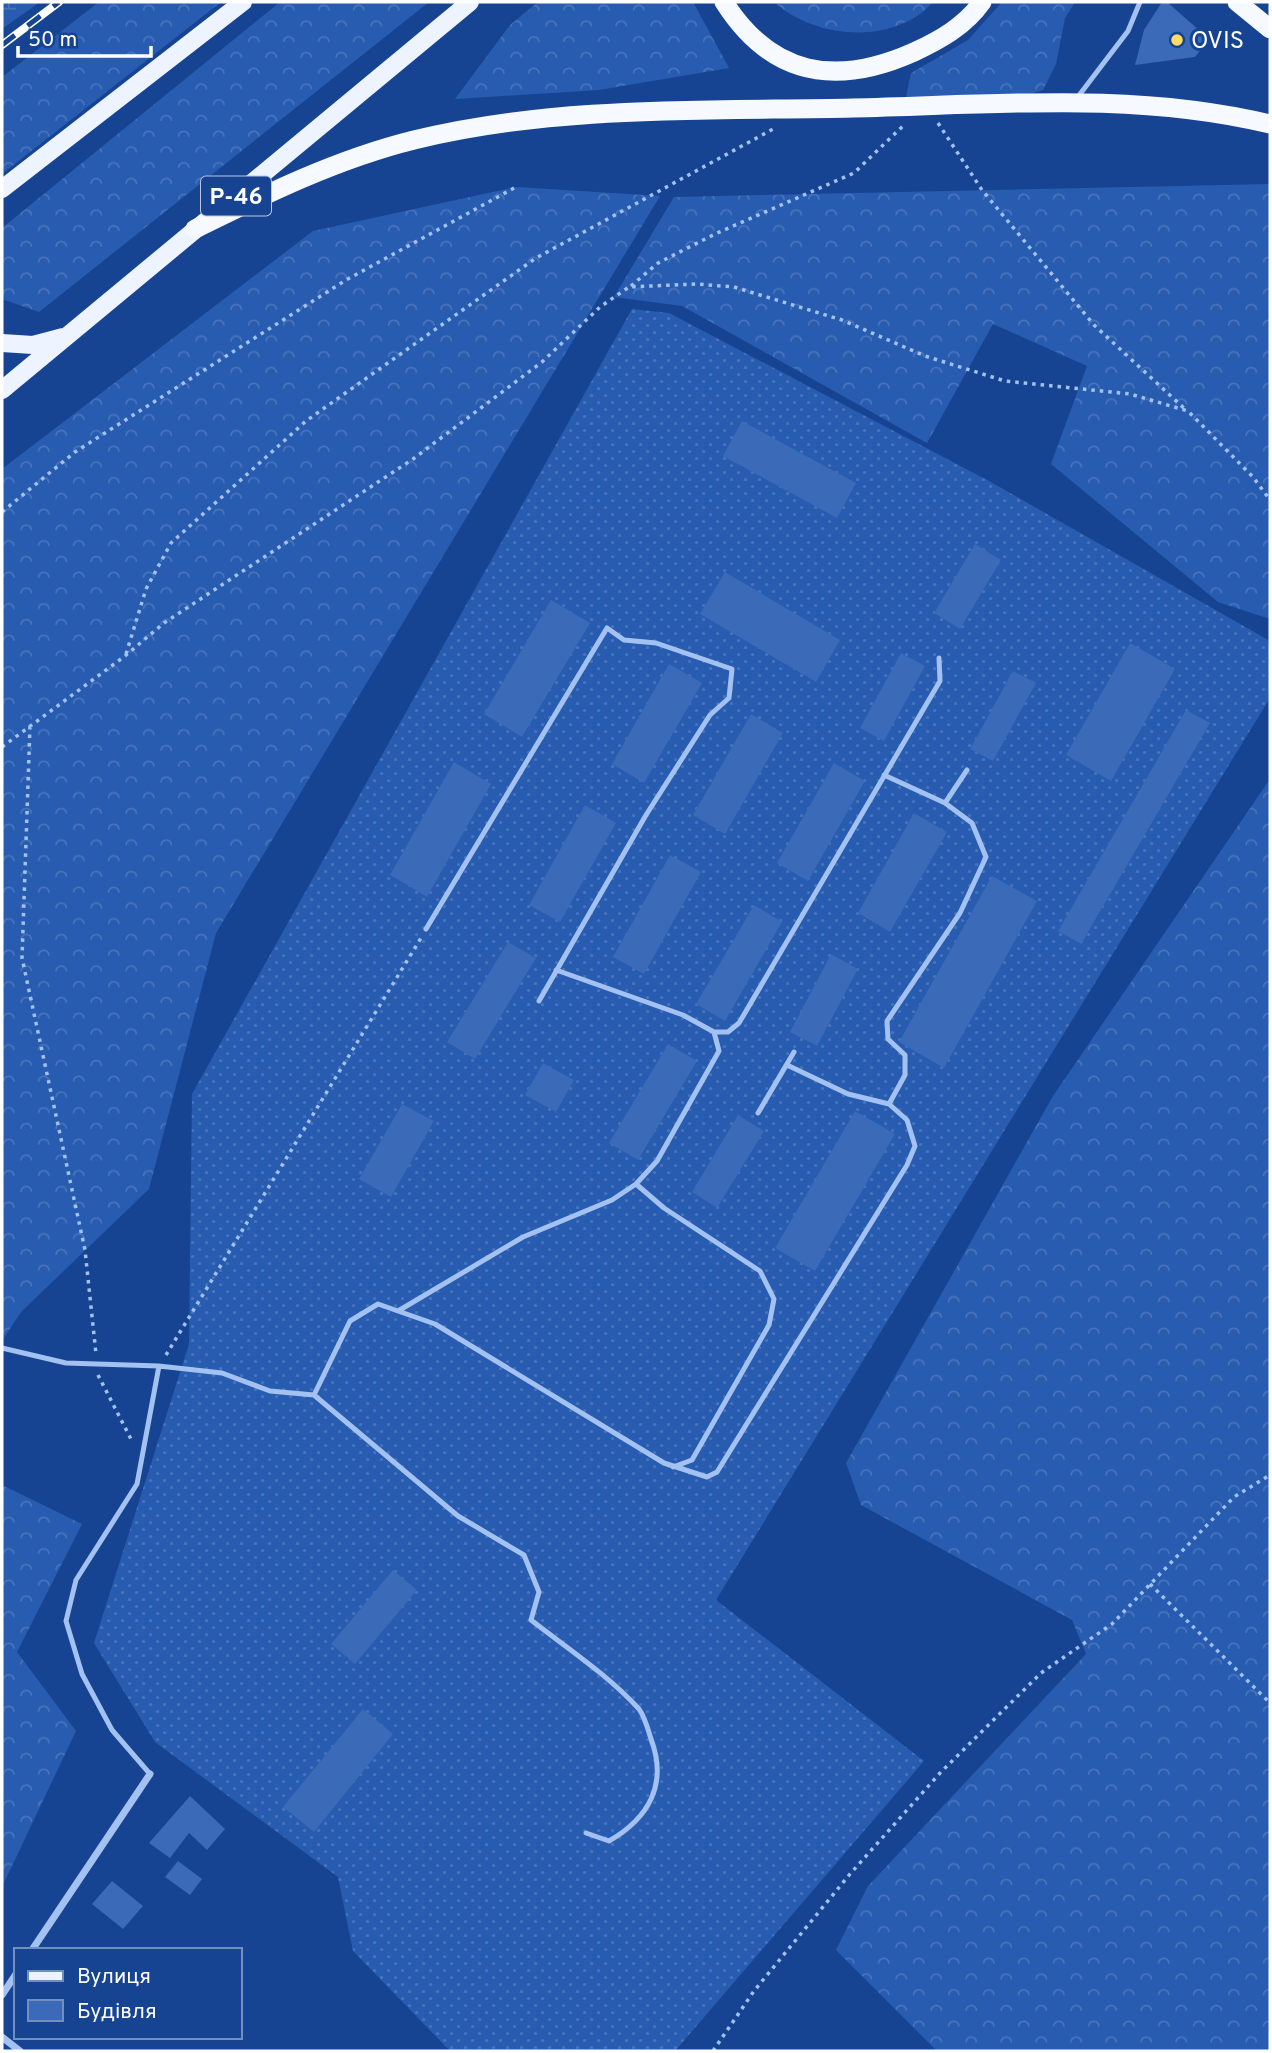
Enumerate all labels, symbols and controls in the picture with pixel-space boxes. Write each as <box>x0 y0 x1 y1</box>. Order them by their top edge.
scale bar <box>18 14 150 58</box>
text: 50 m <box>28 27 77 54</box>
place label: OVIS <box>1191 27 1244 57</box>
marker: OVIS <box>1169 32 1185 48</box>
road number: Р-46 <box>201 176 271 216</box>
legend <box>14 1948 242 2039</box>
text: Вулиця <box>77 1964 151 1991</box>
text: Будівля <box>77 1999 157 2026</box>

